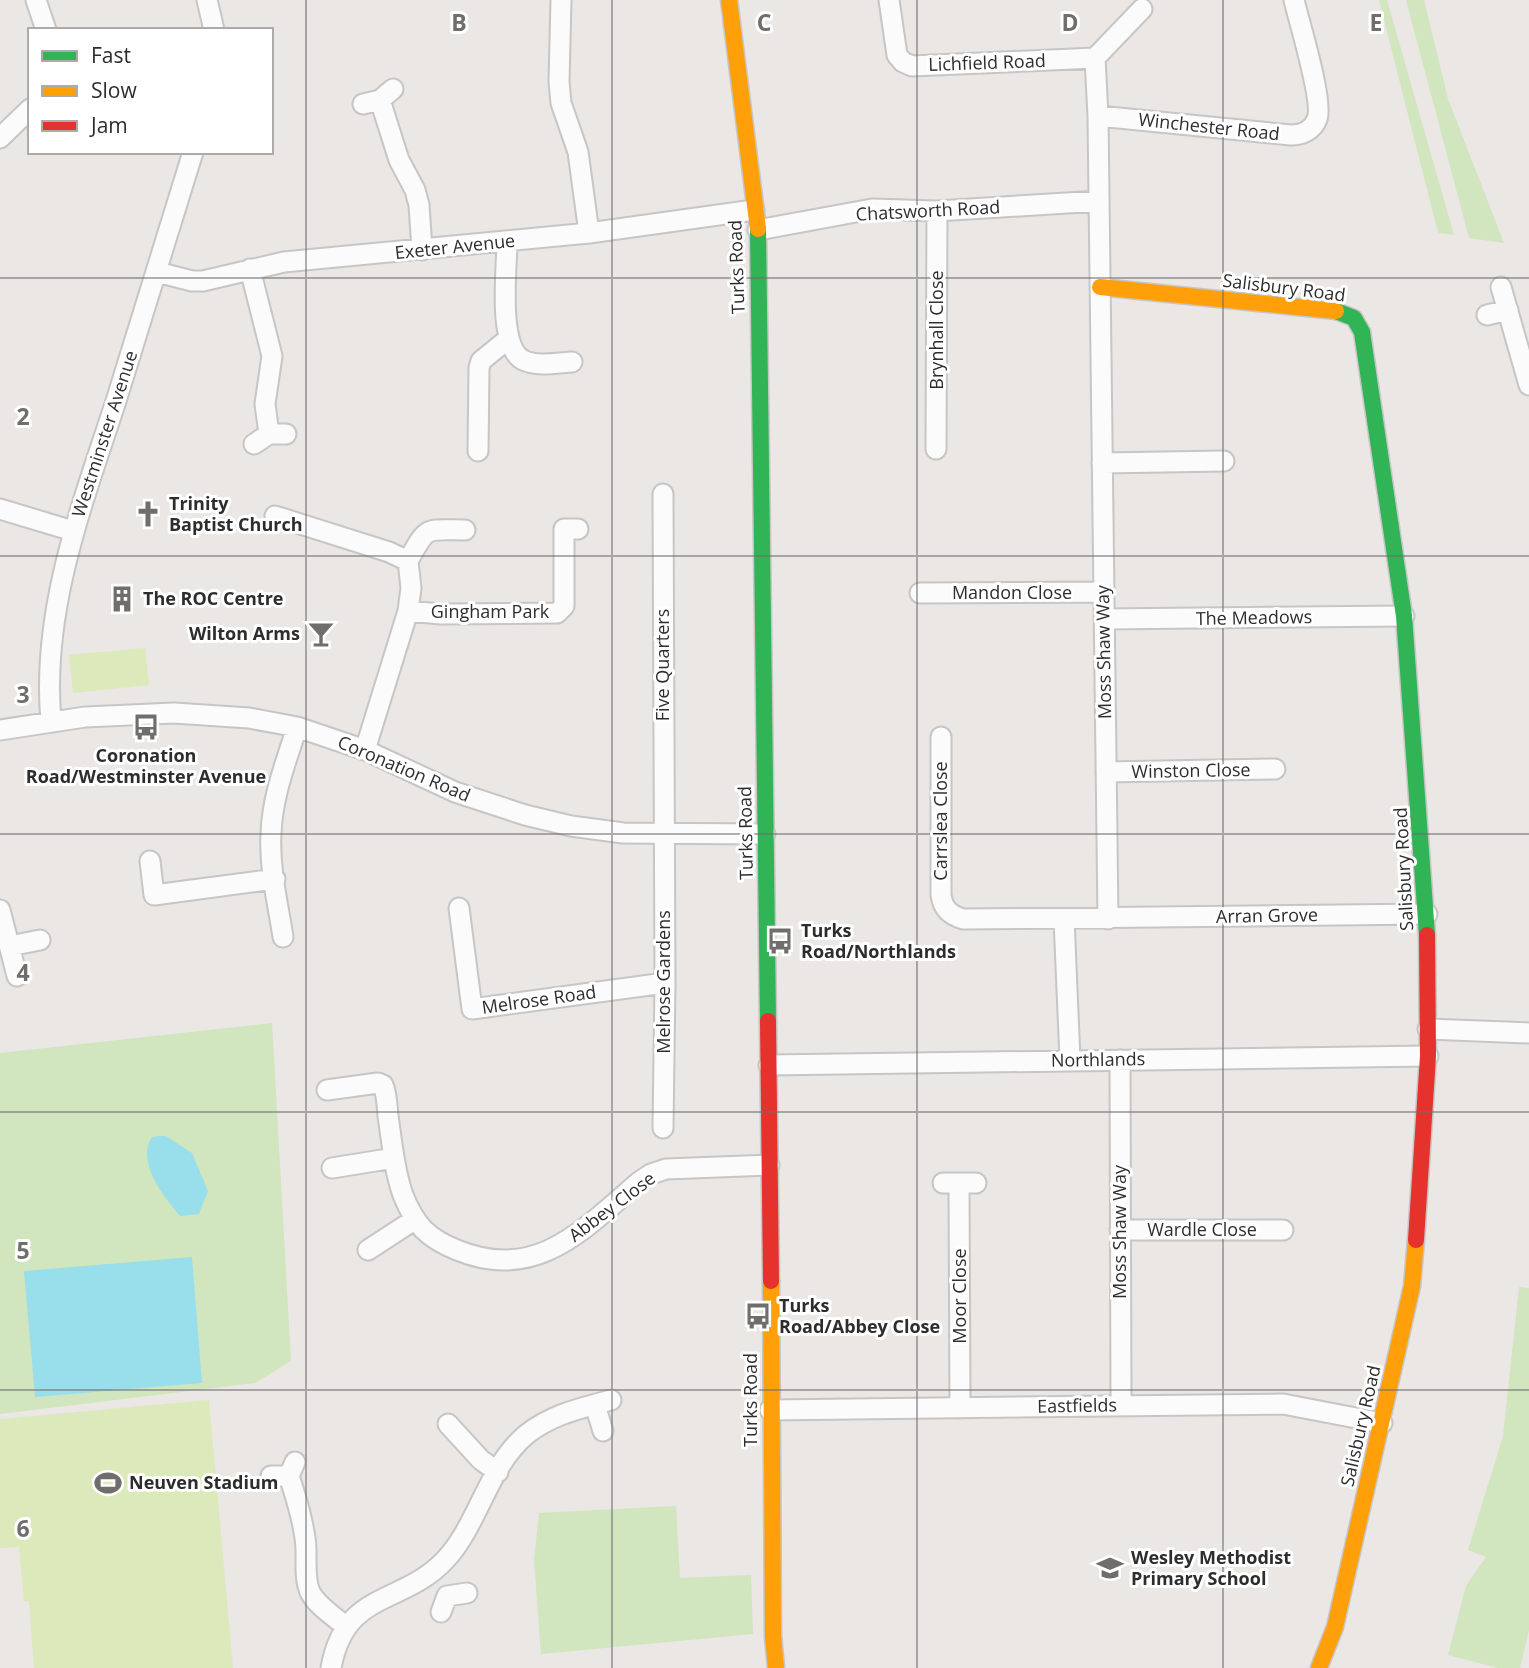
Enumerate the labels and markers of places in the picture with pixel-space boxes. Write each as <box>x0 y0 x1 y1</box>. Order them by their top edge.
place label: Trinity Baptist Church <box>169 491 303 536</box>
church icon: Trinity Baptist Church <box>133 499 163 529</box>
building icon: The ROC Centre <box>107 584 137 614</box>
place label: The ROC Centre <box>143 586 283 610</box>
bar icon: Wilton Arms <box>306 619 336 649</box>
place label: Wilton Arms <box>189 621 300 645</box>
bus stop icon: Coronation Road/Westminster Avenue <box>131 712 161 742</box>
place label: Coronation Road/Westminster Avenue <box>26 743 266 788</box>
place label: Turks Road/Northlands <box>801 918 956 963</box>
bus stop icon: Turks Road/Northlands <box>765 926 795 956</box>
place label: Turks Road/Abbey Close <box>779 1293 940 1338</box>
bus stop icon: Turks Road/Abbey Close <box>743 1301 773 1331</box>
sports icon: Neuven Stadium <box>93 1468 123 1498</box>
place label: Neuven Stadium <box>129 1470 278 1494</box>
place label: Wesley Methodist Primary School <box>1131 1545 1291 1590</box>
school or university icon: Wesley Methodist Primary School <box>1095 1553 1125 1583</box>

